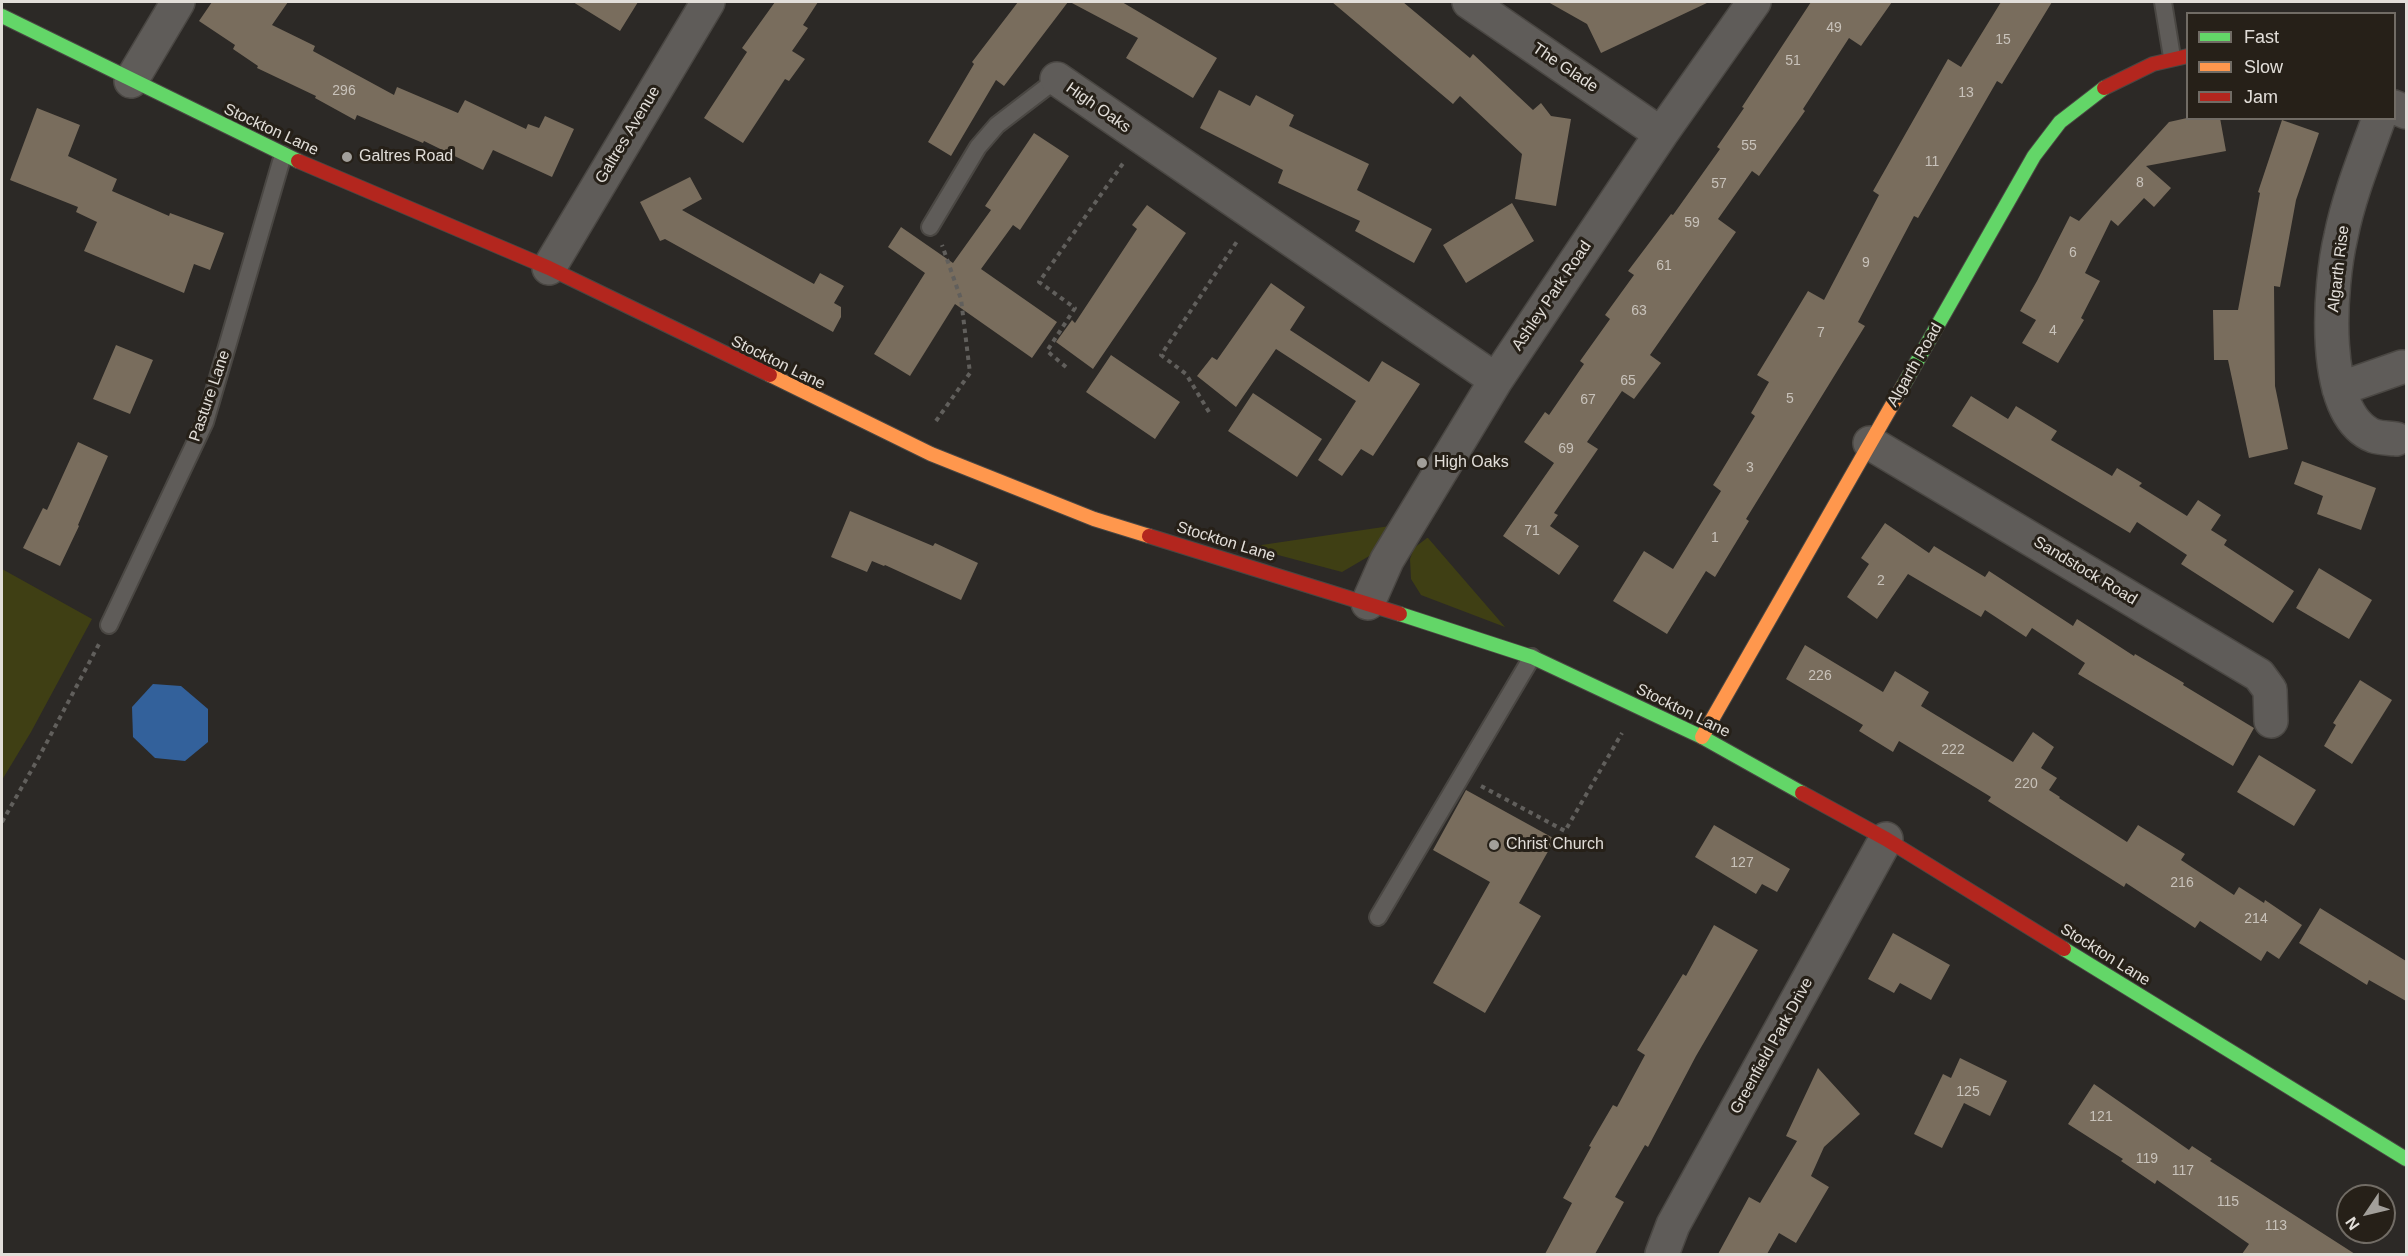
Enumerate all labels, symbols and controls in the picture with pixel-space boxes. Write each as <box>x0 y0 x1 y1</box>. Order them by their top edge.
legend <box>2186 12 2396 120</box>
house number: 49 <box>1826 20 1842 36</box>
text: Fast <box>2244 27 2279 47</box>
house number: 15 <box>1995 32 2011 48</box>
street label: The Glade <box>1529 39 1601 97</box>
house number: 51 <box>1785 53 1801 69</box>
text: Slow <box>2244 57 2283 77</box>
street label: High Oaks <box>1062 79 1134 137</box>
house number: 296 <box>332 83 356 99</box>
street label: Galtres Avenue <box>591 83 665 187</box>
house number: 13 <box>1958 85 1974 101</box>
text: Jam <box>2244 87 2278 107</box>
street label: Stockton Lane <box>221 100 321 160</box>
house number: 55 <box>1741 138 1757 154</box>
place label: Galtres Road <box>359 147 453 167</box>
marker: Galtres Road <box>340 150 354 164</box>
house number: 11 <box>1925 154 1939 170</box>
house number: 8 <box>2136 175 2144 191</box>
house number: 57 <box>1711 176 1727 192</box>
house number: 59 <box>1684 215 1700 231</box>
street label: Algarth Rise <box>2324 225 2354 313</box>
street label: Ashley Park Road <box>1508 238 1596 354</box>
house number: 6 <box>2069 245 2077 261</box>
house number: 9 <box>1862 255 1870 271</box>
house number: 61 <box>1656 258 1672 274</box>
house number: 63 <box>1631 303 1647 319</box>
street label: Algarth Road <box>1883 320 1947 410</box>
house number: 4 <box>2049 323 2057 339</box>
house number: 7 <box>1817 325 1825 341</box>
street label: Stockton Lane <box>728 332 828 394</box>
street label: Pasture Lane <box>185 348 235 444</box>
house number: 65 <box>1620 373 1636 389</box>
house number: 5 <box>1786 391 1794 407</box>
house number: 67 <box>1580 392 1596 408</box>
house number: 69 <box>1558 441 1574 457</box>
place label: High Oaks <box>1434 453 1509 473</box>
marker: High Oaks <box>1415 456 1429 470</box>
house number: 3 <box>1746 460 1754 476</box>
street label: Stockton Lane <box>1174 518 1278 566</box>
house number: 71 <box>1524 523 1540 539</box>
house number: 1 <box>1711 530 1719 546</box>
street label: Sandstock Road <box>2030 533 2140 609</box>
house number: 2 <box>1877 573 1885 589</box>
house number: 226 <box>1808 668 1832 684</box>
street label: Stockton Lane <box>1633 680 1733 742</box>
house number: 222 <box>1941 742 1965 758</box>
house number: 220 <box>2014 776 2038 792</box>
place label: Christ Church <box>1506 835 1604 855</box>
marker: Christ Church <box>1487 838 1501 852</box>
house number: 127 <box>1730 855 1754 871</box>
house number: 216 <box>2170 875 2194 891</box>
house number: 214 <box>2244 911 2268 927</box>
street label: Stockton Lane <box>2057 920 2153 990</box>
street label: Greenfield Park Drive <box>1727 974 1817 1118</box>
house number: 125 <box>1956 1084 1980 1100</box>
house number: 121 <box>2089 1109 2113 1125</box>
house number: 119 <box>2136 1151 2158 1167</box>
house number: 117 <box>2172 1163 2194 1179</box>
north arrow <box>2336 1184 2396 1244</box>
house number: 115 <box>2217 1194 2239 1210</box>
text: N <box>2342 1214 2363 1233</box>
house number: 113 <box>2265 1218 2287 1234</box>

